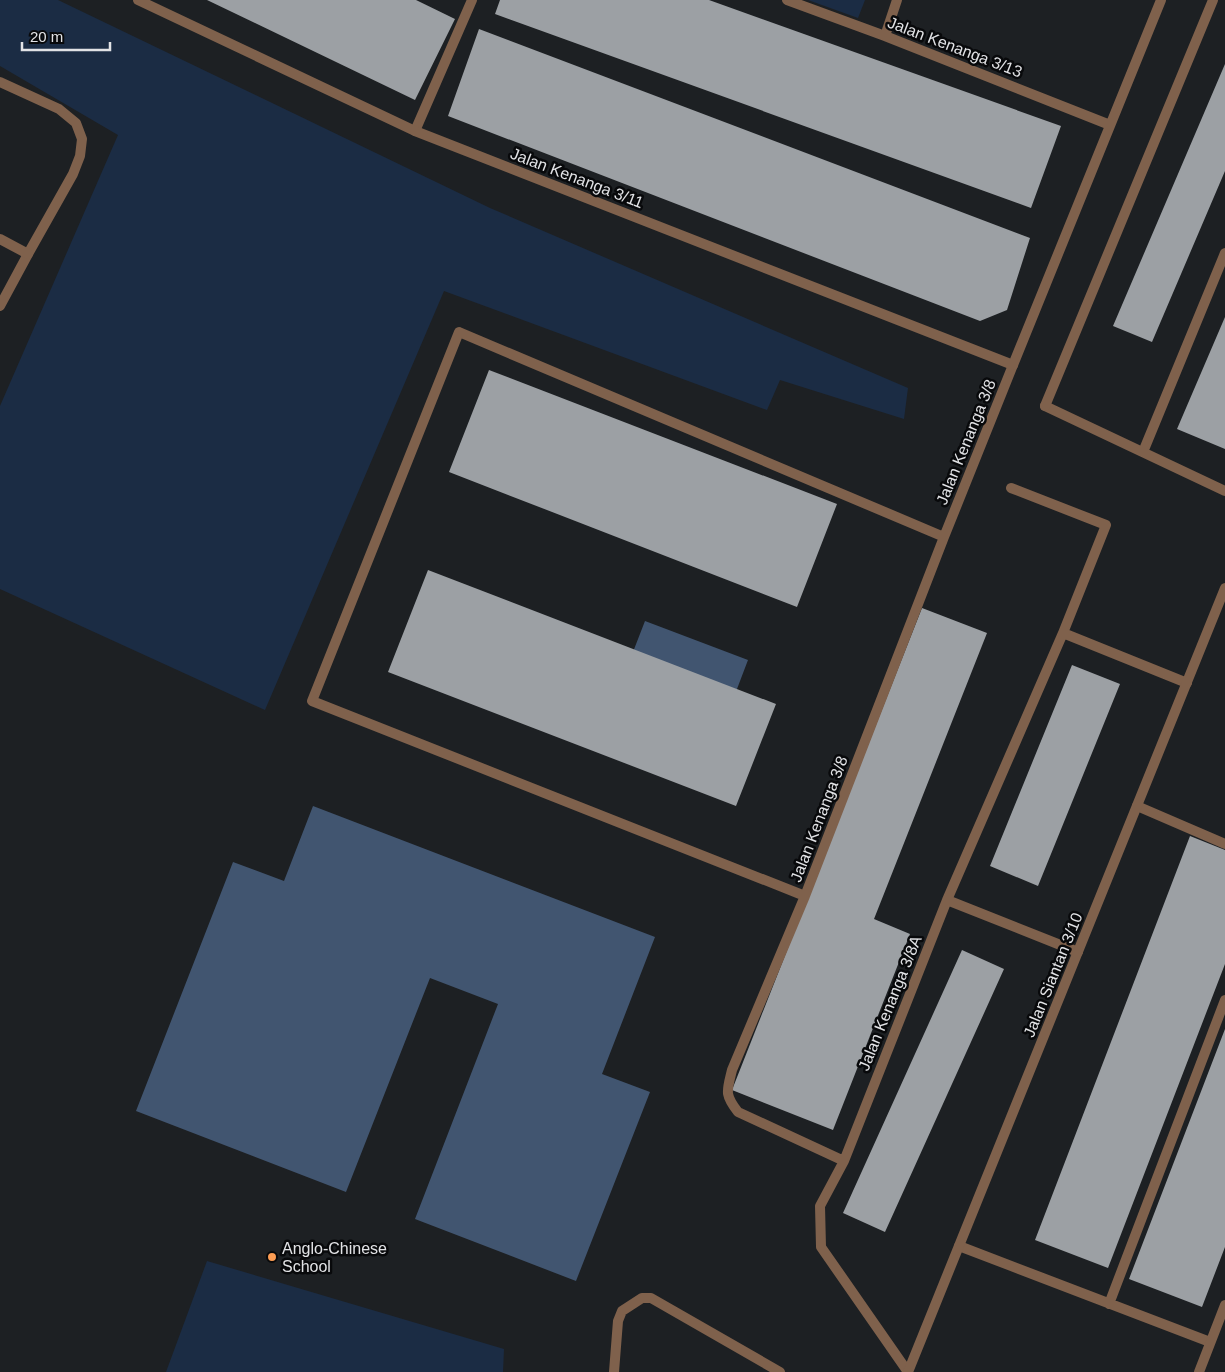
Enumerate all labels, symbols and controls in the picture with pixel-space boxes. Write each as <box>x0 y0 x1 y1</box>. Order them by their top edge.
street label: Jalan Kenanga 3/13 <box>886 14 1025 80</box>
scale bar <box>22 20 110 52</box>
text: 20 m <box>30 28 63 45</box>
street label: Jalan Kenanga 3/11 <box>508 145 646 211</box>
street label: Jalan Kenanga 3/8 <box>933 377 999 507</box>
street label: Jalan Kenanga 3/8 <box>787 754 851 884</box>
street label: Jalan Siantan 3/10 <box>1020 910 1086 1040</box>
street label: Jalan Kenanga 3/8A <box>855 933 925 1073</box>
place label: Anglo-Chinese School <box>282 1240 387 1275</box>
marker: Anglo-Chinese School <box>266 1251 278 1263</box>

